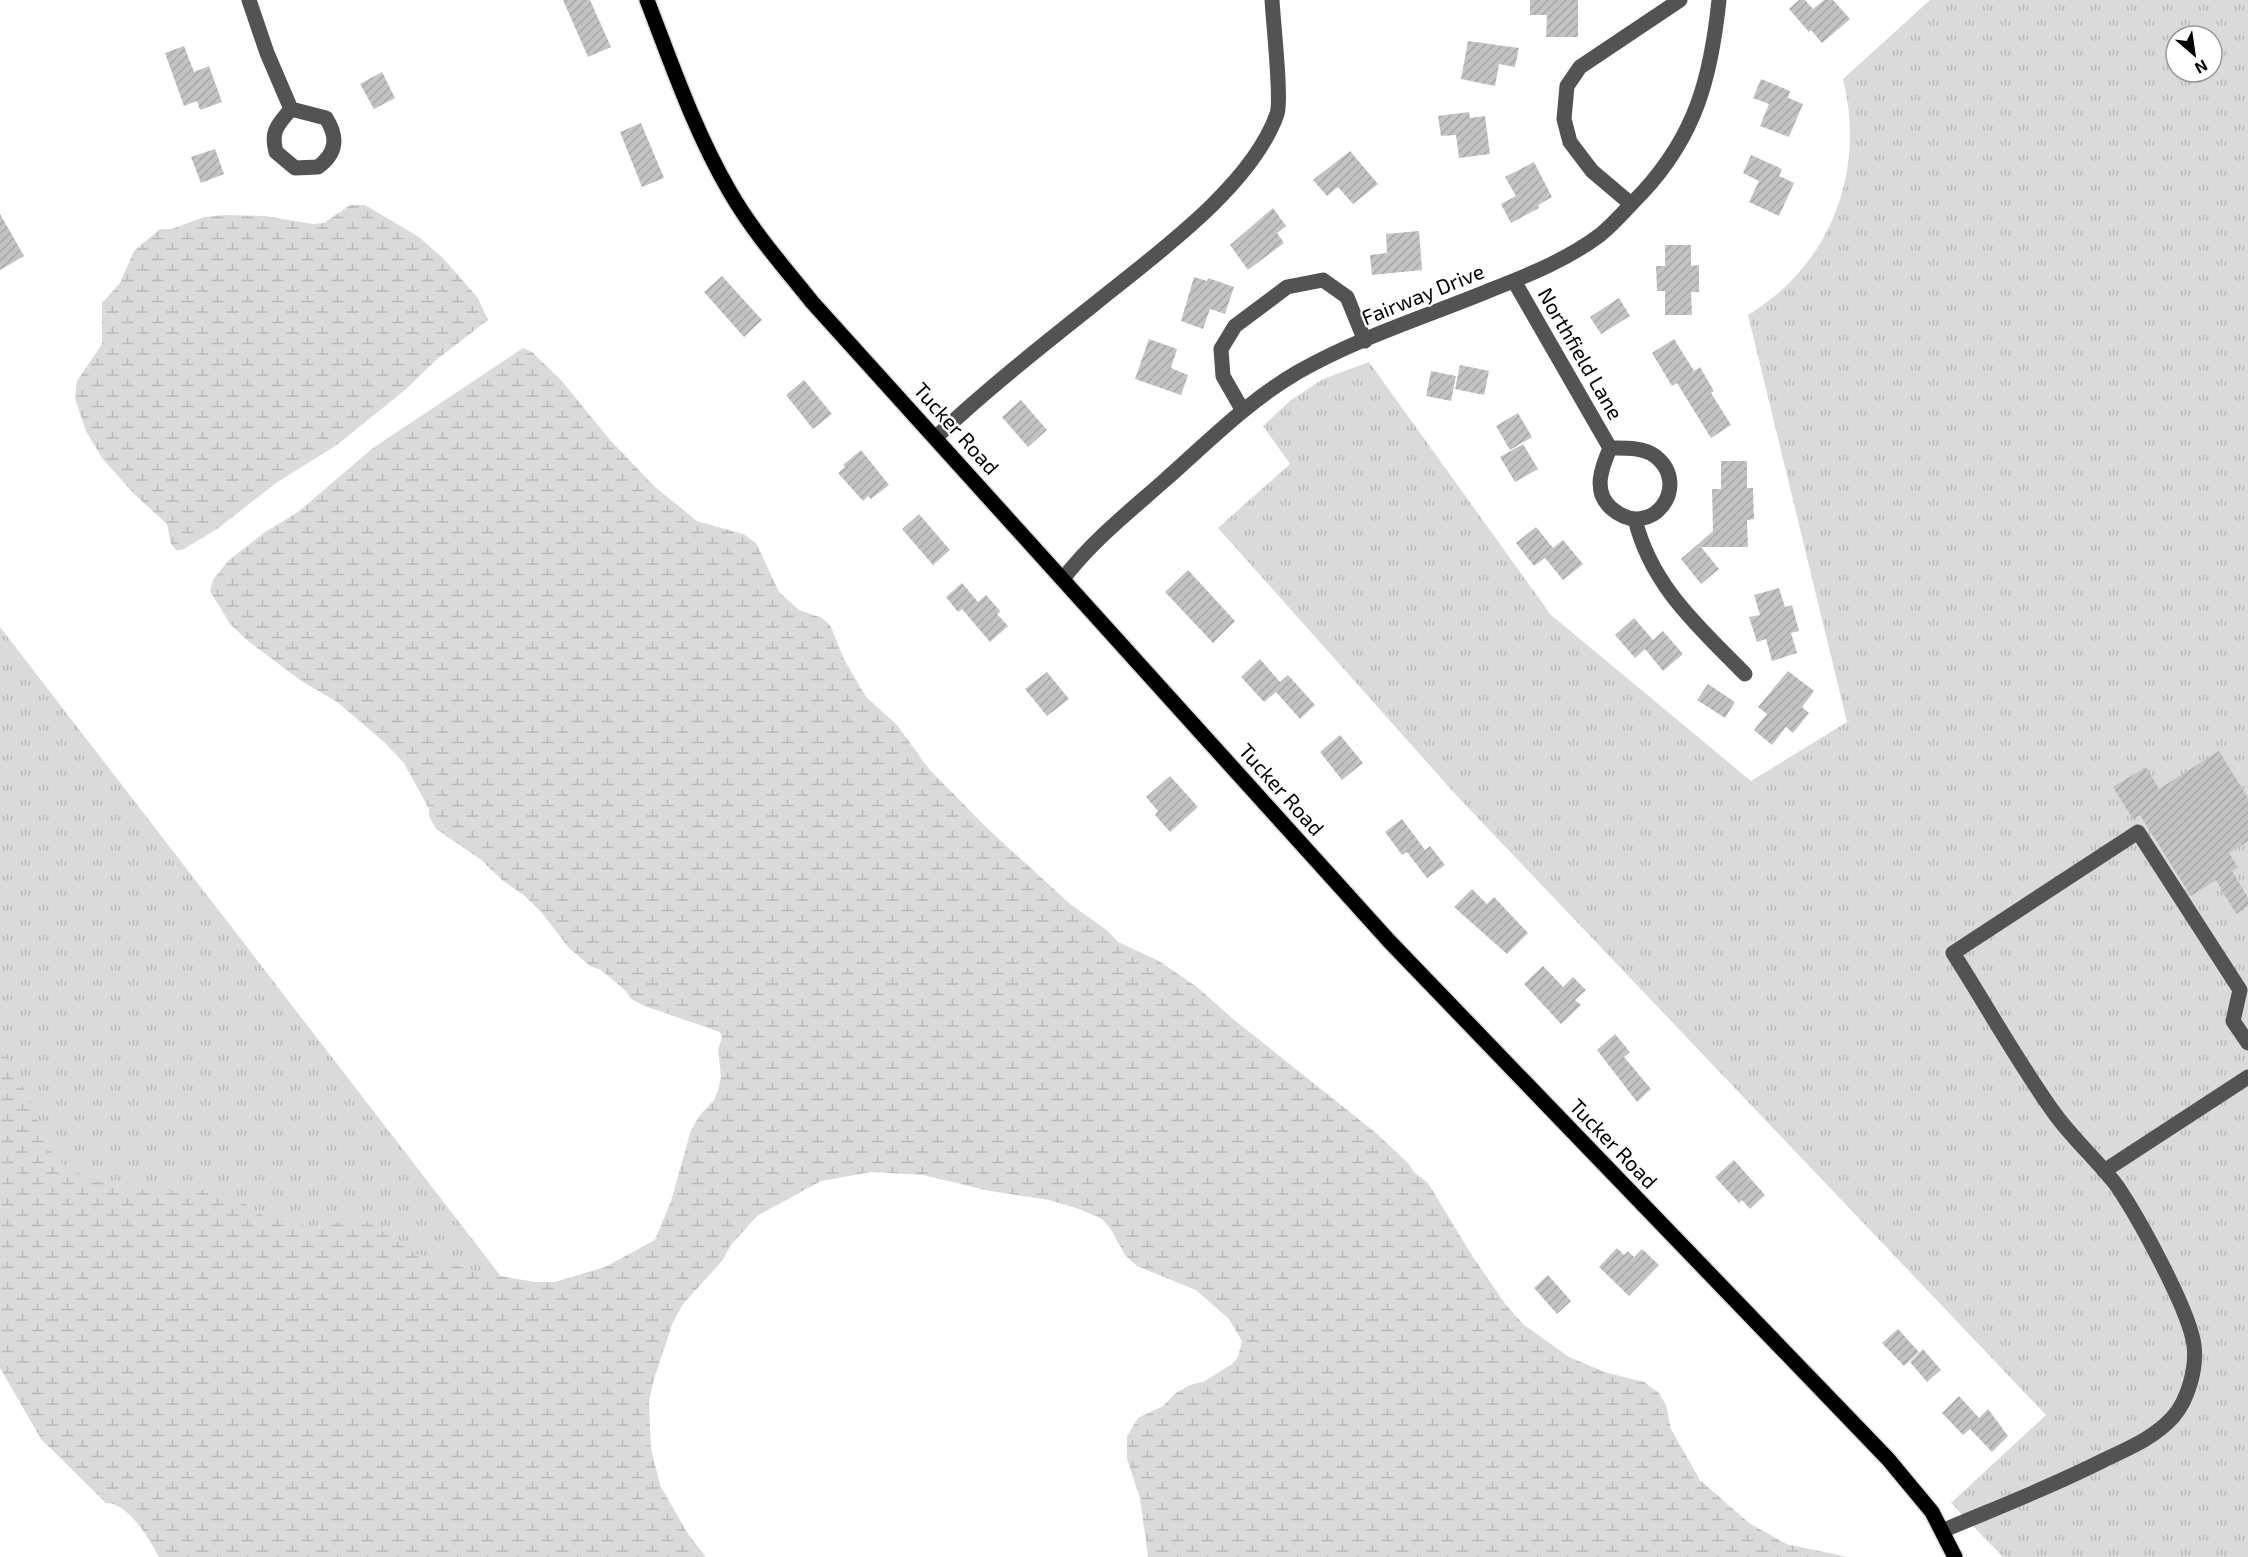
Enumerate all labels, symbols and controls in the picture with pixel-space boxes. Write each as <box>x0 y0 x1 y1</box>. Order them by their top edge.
north arrow <box>2164 24 2224 84</box>
text: N <box>2192 56 2211 79</box>
street label: Fairway Drive <box>1358 258 1487 330</box>
street label: Northfield Lane <box>1533 283 1629 424</box>
street label: Tucker Road <box>909 377 1005 479</box>
street label: Tucker Road <box>1234 738 1330 840</box>
street label: Tucker Road <box>1565 1093 1663 1193</box>

